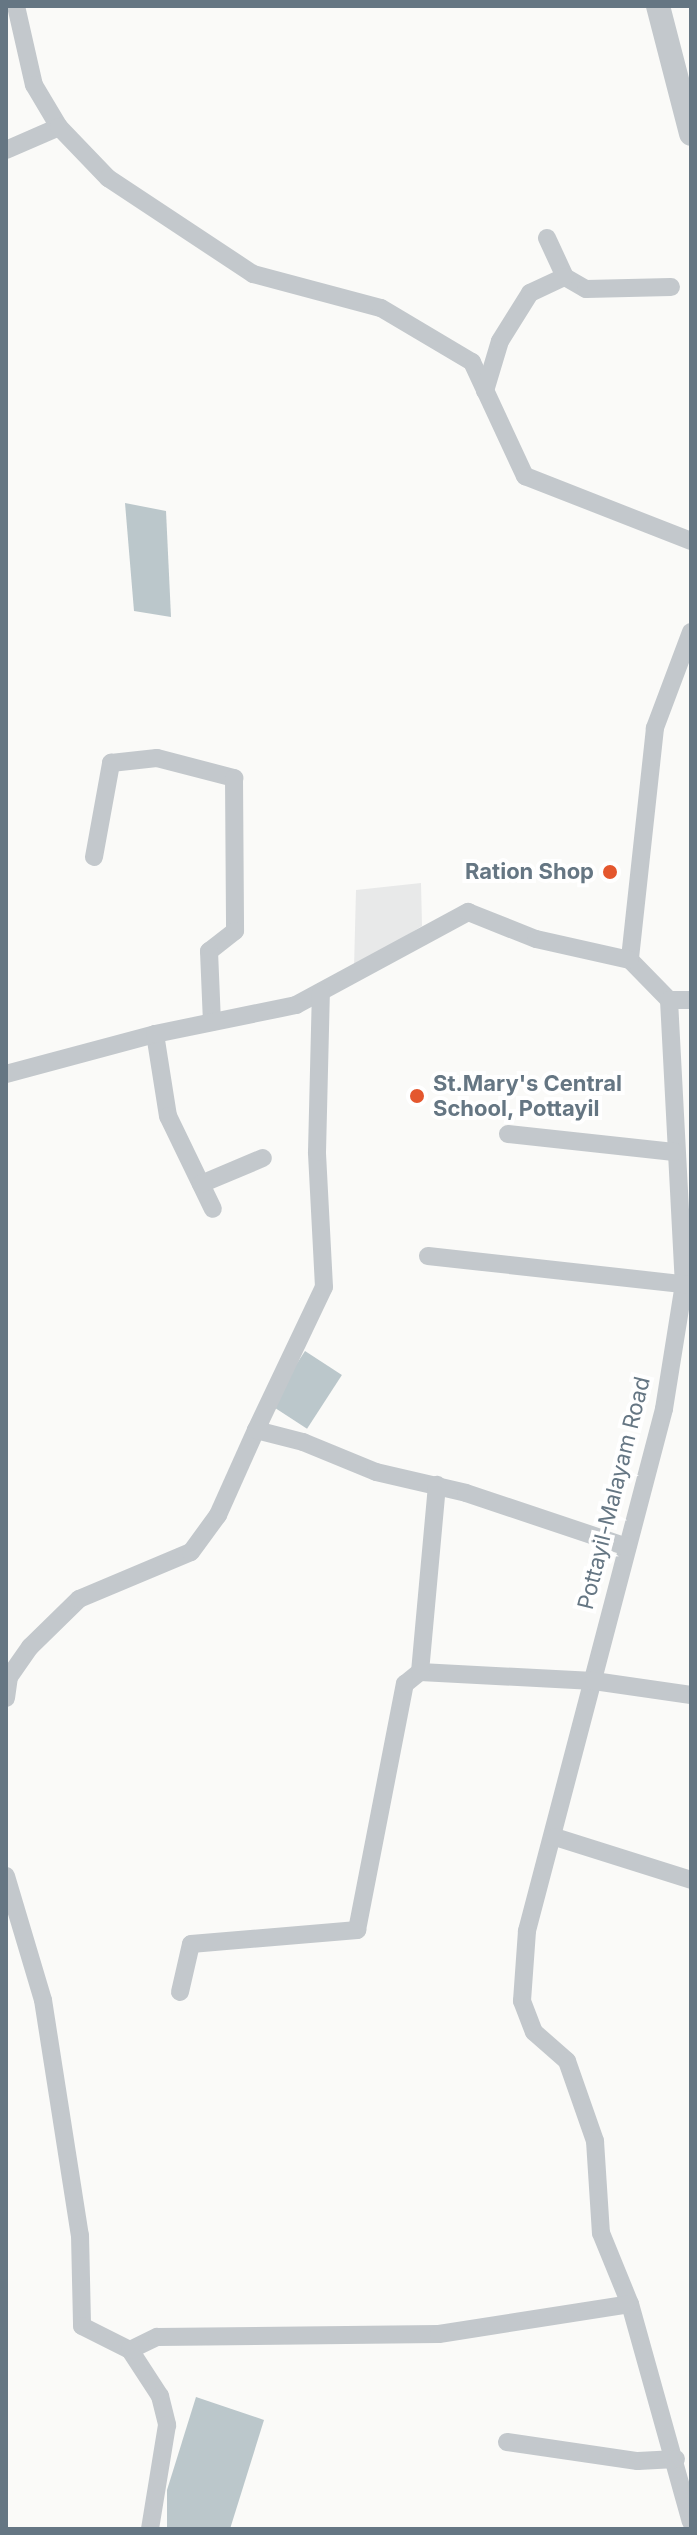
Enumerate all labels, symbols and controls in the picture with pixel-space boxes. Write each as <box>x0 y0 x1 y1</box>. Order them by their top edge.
place label: Ration Shop <box>465 859 594 885</box>
marker: Ration Shop <box>601 863 619 881</box>
place label: St.Mary's Central School, Pottayil <box>433 1070 622 1122</box>
marker: St.Mary's Central School, Pottayil <box>408 1087 426 1105</box>
street label: Pottayil-Malayam Road <box>572 1374 656 1612</box>

